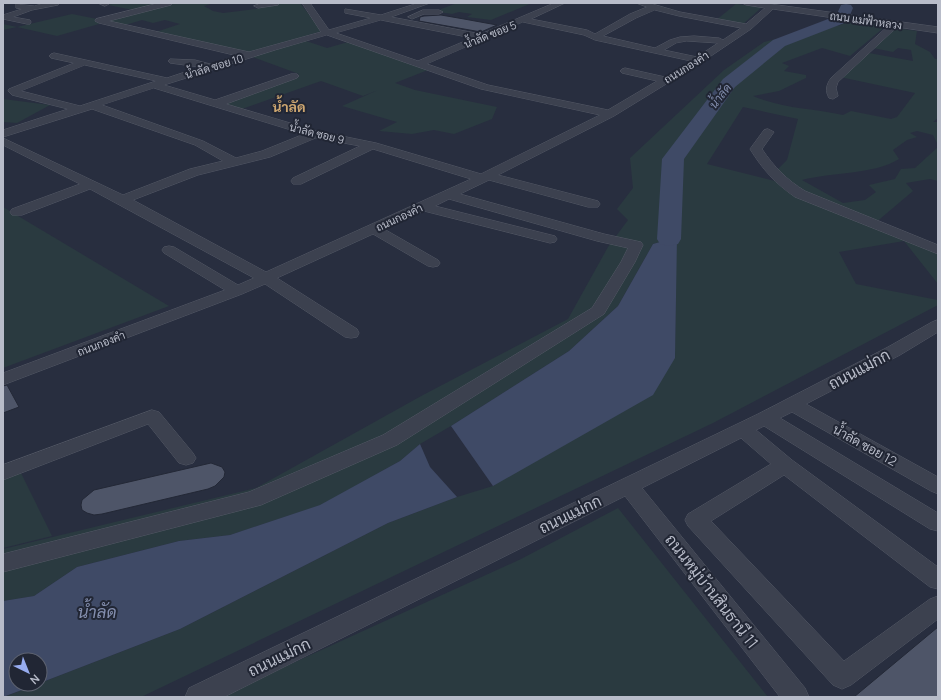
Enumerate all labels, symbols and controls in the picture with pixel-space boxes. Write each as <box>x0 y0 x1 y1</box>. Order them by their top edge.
street label: ถนน แม่ฟ้าหลวง <box>829 7 903 33</box>
street label: น้ำลัด ซอย 5 <box>460 14 519 51</box>
street label: น้ำลัด ซอย 10 <box>182 47 245 82</box>
street label: ถนนกองคำ <box>661 47 711 87</box>
water label: น้ำลัด <box>703 79 735 112</box>
district label: น้ำลัด <box>272 95 306 116</box>
street label: น้ำลัด ซอย 9 <box>288 116 347 147</box>
street label: ถนนกองคำ <box>373 200 425 234</box>
street label: ถนนกองคำ <box>75 327 127 359</box>
street label: ถนนแม่กก <box>824 344 894 394</box>
street label: น้ำลัด ซอย 12 <box>830 417 902 470</box>
street label: ถนนแม่กก <box>535 489 605 539</box>
street label: ถนนหมู่บ้านสินธานี 11 <box>660 529 764 653</box>
water label: น้ำลัด <box>78 598 117 623</box>
street label: ถนนแม่กก <box>244 632 314 682</box>
north arrow <box>8 652 48 692</box>
text: N <box>27 671 43 688</box>

